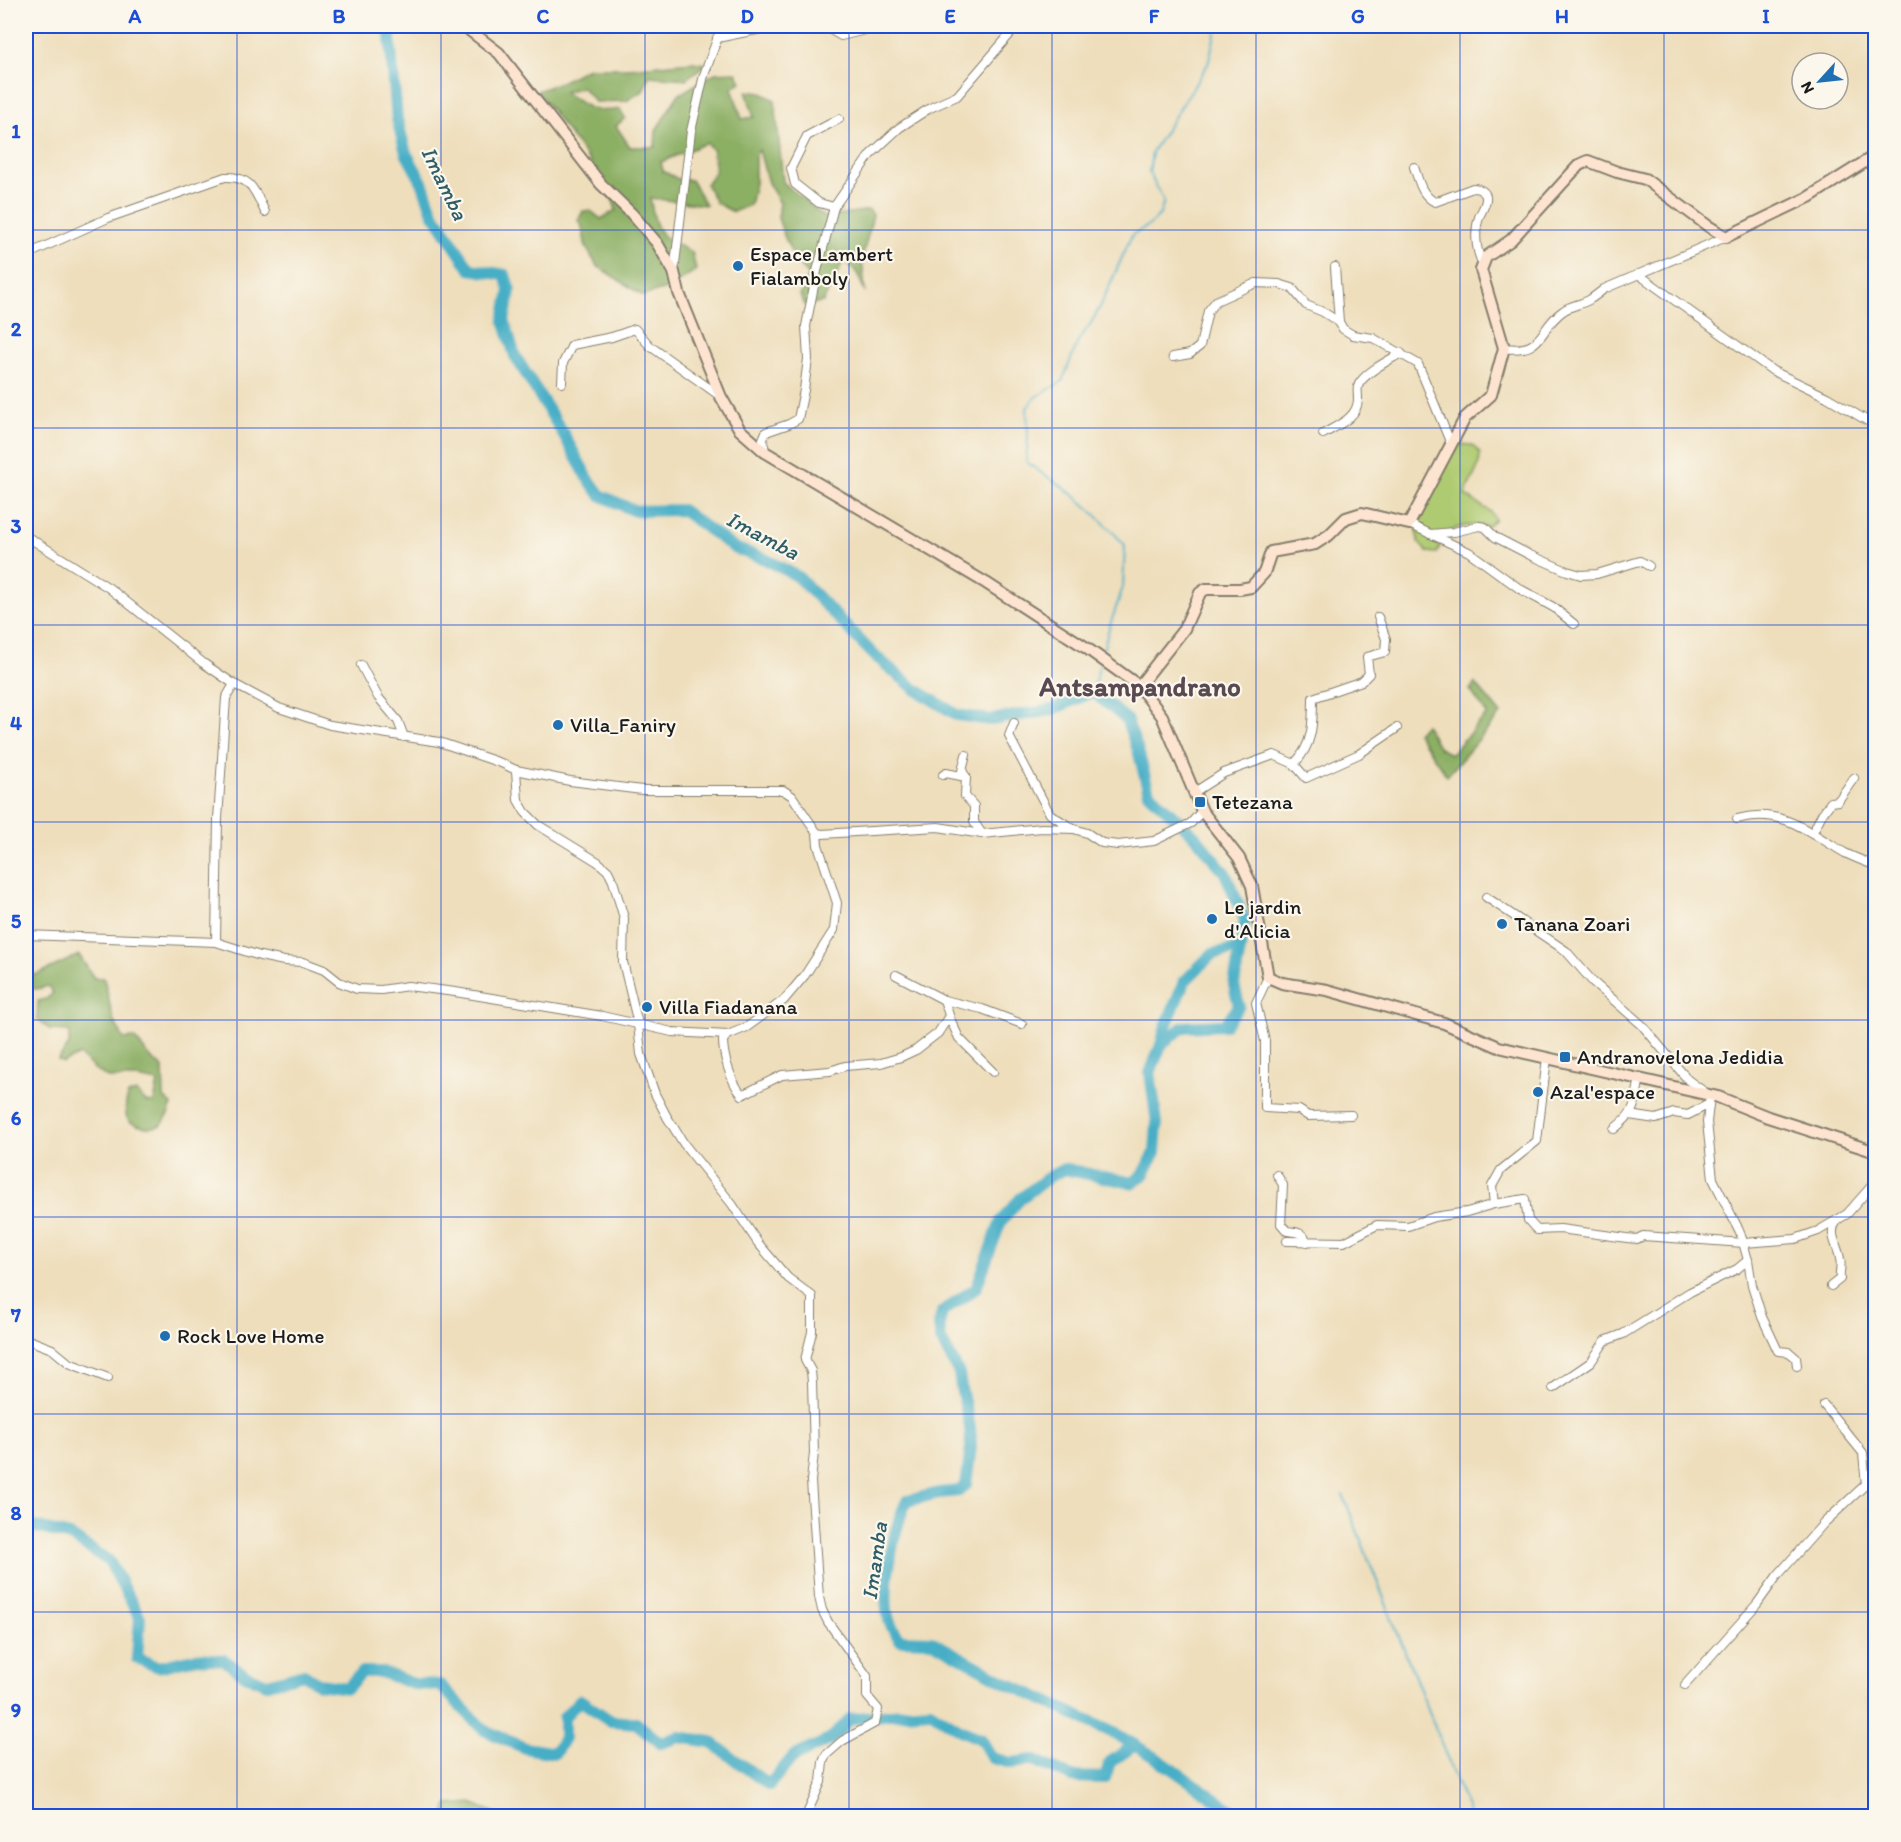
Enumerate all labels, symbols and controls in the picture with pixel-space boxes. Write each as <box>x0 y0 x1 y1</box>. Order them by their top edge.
text: A <box>128 4 142 28</box>
text: B <box>333 4 346 28</box>
text: C <box>537 4 550 28</box>
text: D <box>740 4 754 28</box>
text: E <box>944 4 956 28</box>
text: F <box>1149 4 1160 28</box>
text: G <box>1351 4 1365 28</box>
text: H <box>1555 4 1569 28</box>
text: I <box>1762 4 1770 28</box>
north arrow <box>1790 51 1850 111</box>
text: N <box>1796 78 1818 97</box>
text: 1 <box>11 119 21 143</box>
water label: Imamba <box>415 142 474 225</box>
place label: Espace Lambert Fialamboly <box>750 241 893 290</box>
marker: Espace Lambert Fialamboly <box>731 259 745 273</box>
text: 2 <box>11 317 22 341</box>
water label: Imamba <box>722 505 805 566</box>
text: 3 <box>11 514 22 538</box>
district label: Antsampandrano <box>1038 670 1241 703</box>
text: 4 <box>10 711 22 735</box>
place label: Villa_Faniry <box>570 712 676 737</box>
marker: Villa_Faniry <box>551 718 565 732</box>
place label: Tetezana <box>1212 789 1293 814</box>
marker: Tetezana <box>1193 795 1207 809</box>
place label: Le jardin d'Alicia <box>1224 894 1302 943</box>
text: 5 <box>11 909 22 933</box>
place label: Tanana Zoari <box>1514 911 1630 936</box>
marker: Le jardin d'Alicia <box>1205 912 1219 926</box>
marker: Tanana Zoari <box>1495 917 1509 931</box>
place label: Villa Fiadanana <box>659 994 798 1019</box>
marker: Villa Fiadanana <box>640 1000 654 1014</box>
place label: Andranovelona Jedidia <box>1577 1044 1784 1069</box>
marker: Andranovelona Jedidia <box>1558 1050 1572 1064</box>
place label: Azal'espace <box>1550 1079 1655 1104</box>
marker: Azal'espace <box>1531 1085 1545 1099</box>
text: 6 <box>11 1106 22 1130</box>
text: 7 <box>10 1303 21 1327</box>
place label: Rock Love Home <box>177 1323 324 1348</box>
marker: Rock Love Home <box>158 1329 172 1343</box>
text: 8 <box>11 1501 22 1525</box>
water label: Imamba <box>856 1519 893 1602</box>
text: 9 <box>11 1698 21 1722</box>

